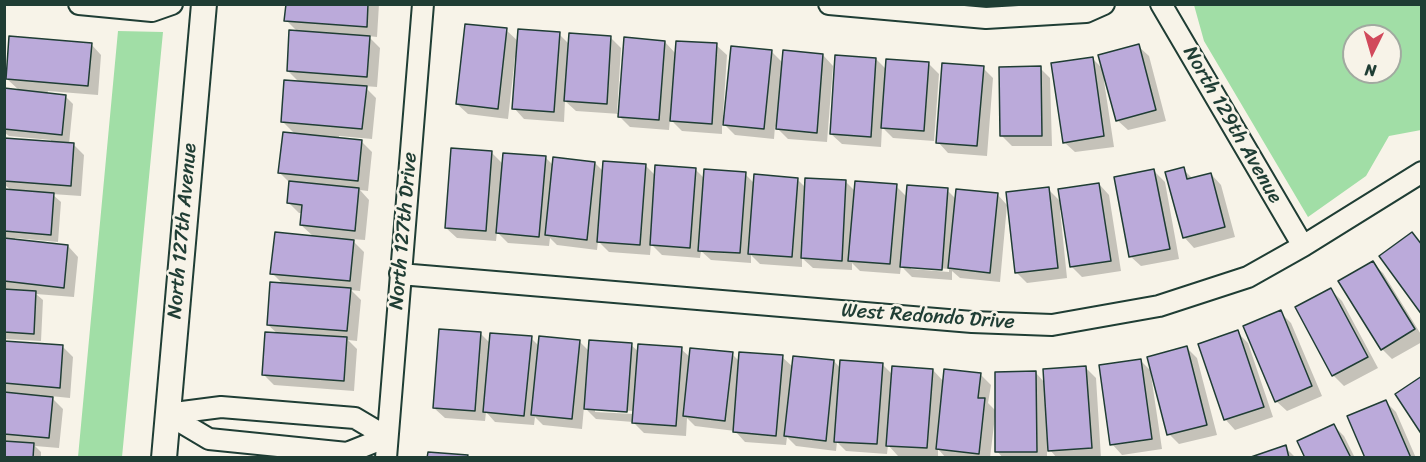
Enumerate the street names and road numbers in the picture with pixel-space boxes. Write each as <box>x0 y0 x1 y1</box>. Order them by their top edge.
street label: North 129th Avenue <box>1177 42 1287 208</box>
street label: North 127th Avenue <box>163 142 203 320</box>
street label: North 127th Drive <box>385 151 423 311</box>
street label: West Redondo Drive <box>841 299 1015 335</box>

